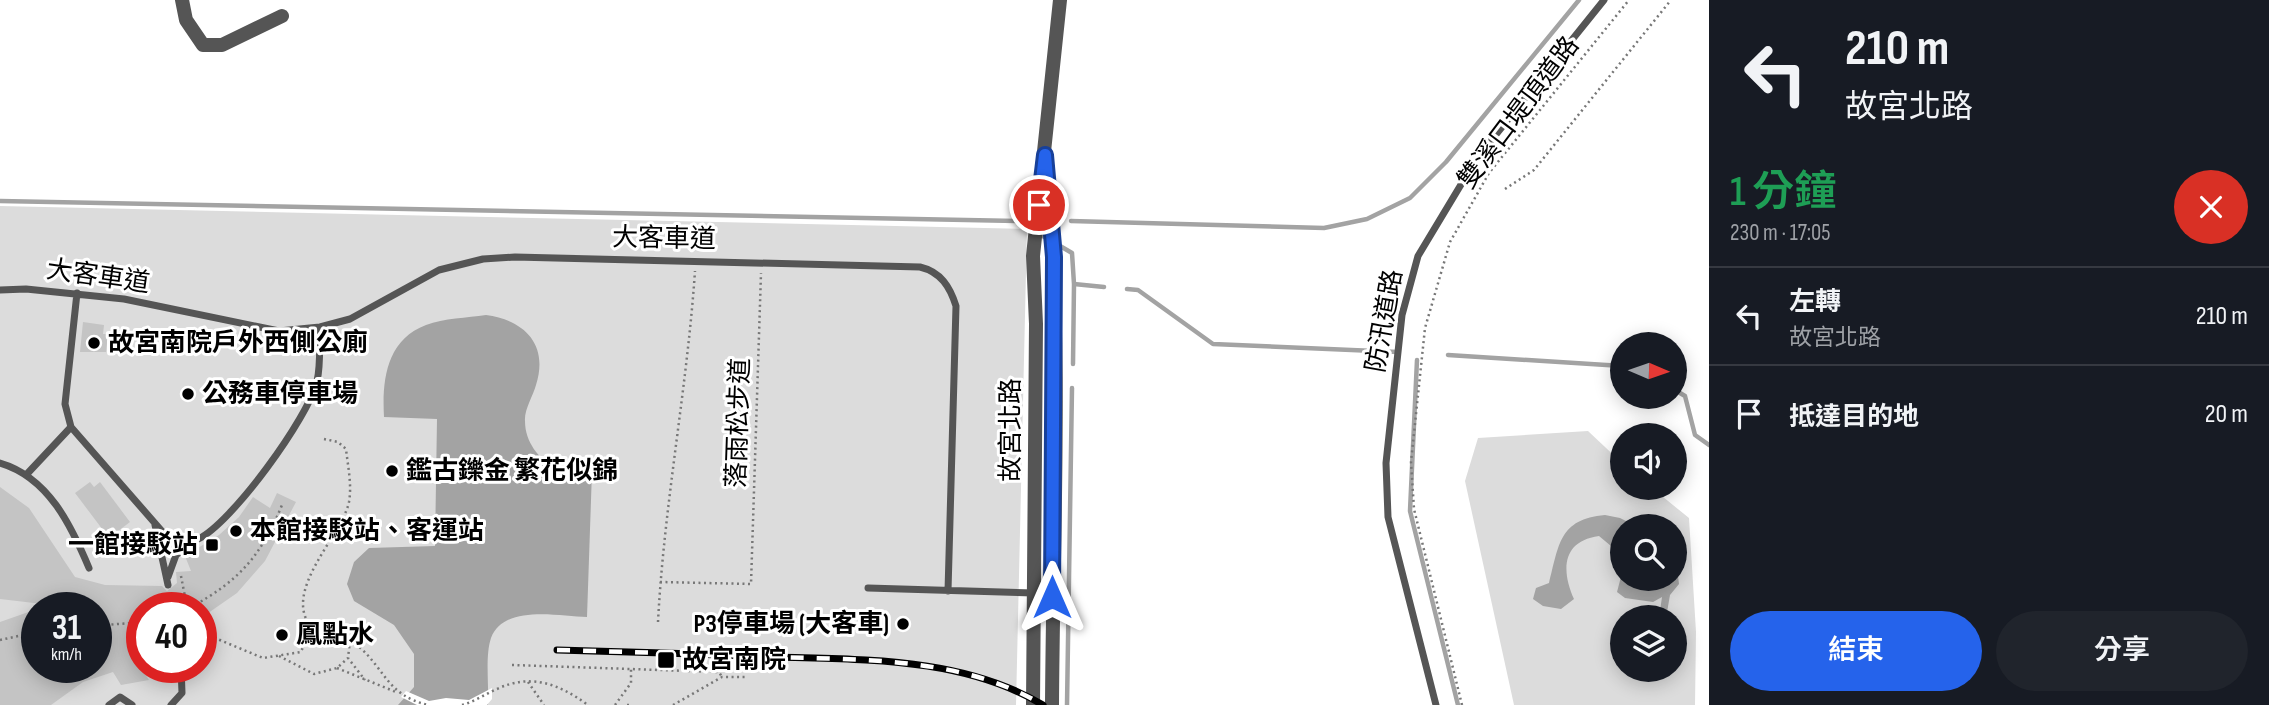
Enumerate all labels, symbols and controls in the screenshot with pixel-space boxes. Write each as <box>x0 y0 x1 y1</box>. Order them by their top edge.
text: 210 m <box>1845 20 1949 79</box>
icon: left <box>1730 28 1821 119</box>
street label: 雙溪口堤頂道路 <box>1452 31 1586 195</box>
text: 故宮北路 <box>1845 88 1973 127</box>
text: 1 分鐘 <box>1730 167 1836 218</box>
button: close <box>2174 170 2248 244</box>
pin <box>1009 175 1069 235</box>
icon: arrive <box>1020 186 1058 224</box>
text: 230 m · 17:05 <box>1730 219 1831 247</box>
street label: 大客車道 <box>612 223 716 255</box>
street label: 大客車道 <box>44 254 152 300</box>
street label: 防汛道路 <box>1361 267 1409 375</box>
text: 左轉 <box>1789 287 1841 318</box>
icon: left <box>1730 297 1768 335</box>
text: 210 m <box>2196 301 2248 332</box>
text: 故宮北路 <box>1789 324 1881 352</box>
place label: 故宮南院戶外西側公廁 <box>108 328 368 359</box>
north arrow <box>1610 332 1687 410</box>
map controls <box>1610 332 1687 682</box>
marker: 故宮南院戶外西側公廁 <box>86 335 102 351</box>
street label: 落雨松步道 <box>721 357 757 489</box>
street label: 故宮北路 <box>996 378 1027 482</box>
place label: 公務車停車場 <box>202 379 358 410</box>
marker: 公務車停車場 <box>180 386 196 402</box>
icon: arrive <box>1730 395 1768 433</box>
text: 20 m <box>2205 399 2248 430</box>
text: 抵達目的地 <box>1789 402 1919 433</box>
button: sound <box>1610 423 1687 500</box>
place label: 鑑古鑠金 繁花似錦 <box>406 456 618 487</box>
marker: 鑑古鑠金 繁花似錦 <box>384 463 400 479</box>
button: search <box>1610 514 1687 591</box>
place label: 本館接駁站、客運站 <box>250 516 484 547</box>
marker: 本館接駁站、客運站 <box>228 523 244 539</box>
place label: 一館接駁站 <box>68 530 198 561</box>
marker: 一館接駁站 <box>204 537 220 553</box>
position arrow <box>1015 560 1089 634</box>
speed limit sign: 40 <box>126 592 217 683</box>
button: layers <box>1610 605 1687 682</box>
text: 31 <box>52 607 81 650</box>
place label: P3停車場 (大客車) <box>694 609 889 640</box>
button: 結束 <box>1730 611 1982 691</box>
button: 分享 <box>1996 611 2248 691</box>
marker: P3停車場 (大客車) <box>895 616 911 632</box>
place label: 鳳點水 <box>296 620 374 651</box>
marker: 鳳點水 <box>274 627 290 643</box>
text: km/h <box>51 644 82 665</box>
place label: 故宮南院 <box>682 645 786 676</box>
marker: 故宮南院 <box>656 650 676 670</box>

